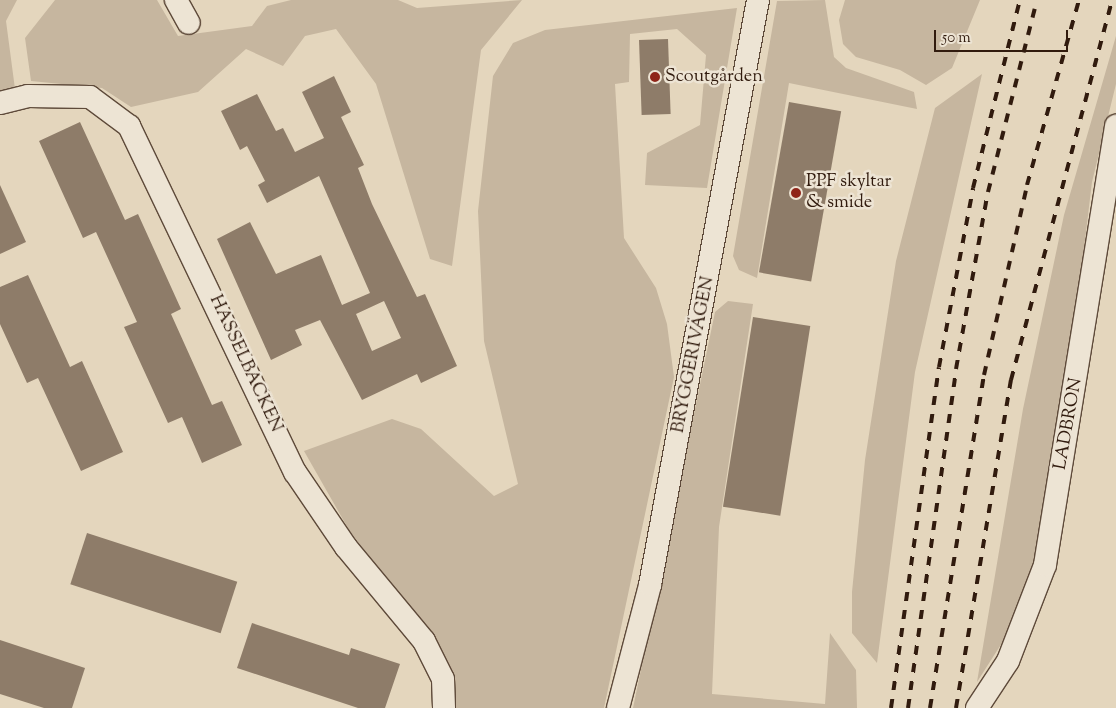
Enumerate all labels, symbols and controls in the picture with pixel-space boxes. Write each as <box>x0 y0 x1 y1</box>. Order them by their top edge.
scale bar <box>936 20 1070 52</box>
text: 50 m <box>942 28 971 49</box>
place label: Scoutgården <box>665 66 763 88</box>
marker: Scoutgården <box>649 71 661 83</box>
place label: PPF skyltar & smide <box>806 172 891 214</box>
marker: PPF skyltar & smide <box>790 187 802 199</box>
street label: BRYGGERIVÄGEN <box>668 275 720 435</box>
street label: HASSELBACKEN <box>204 292 286 436</box>
street label: LADBRON <box>1050 376 1088 472</box>

